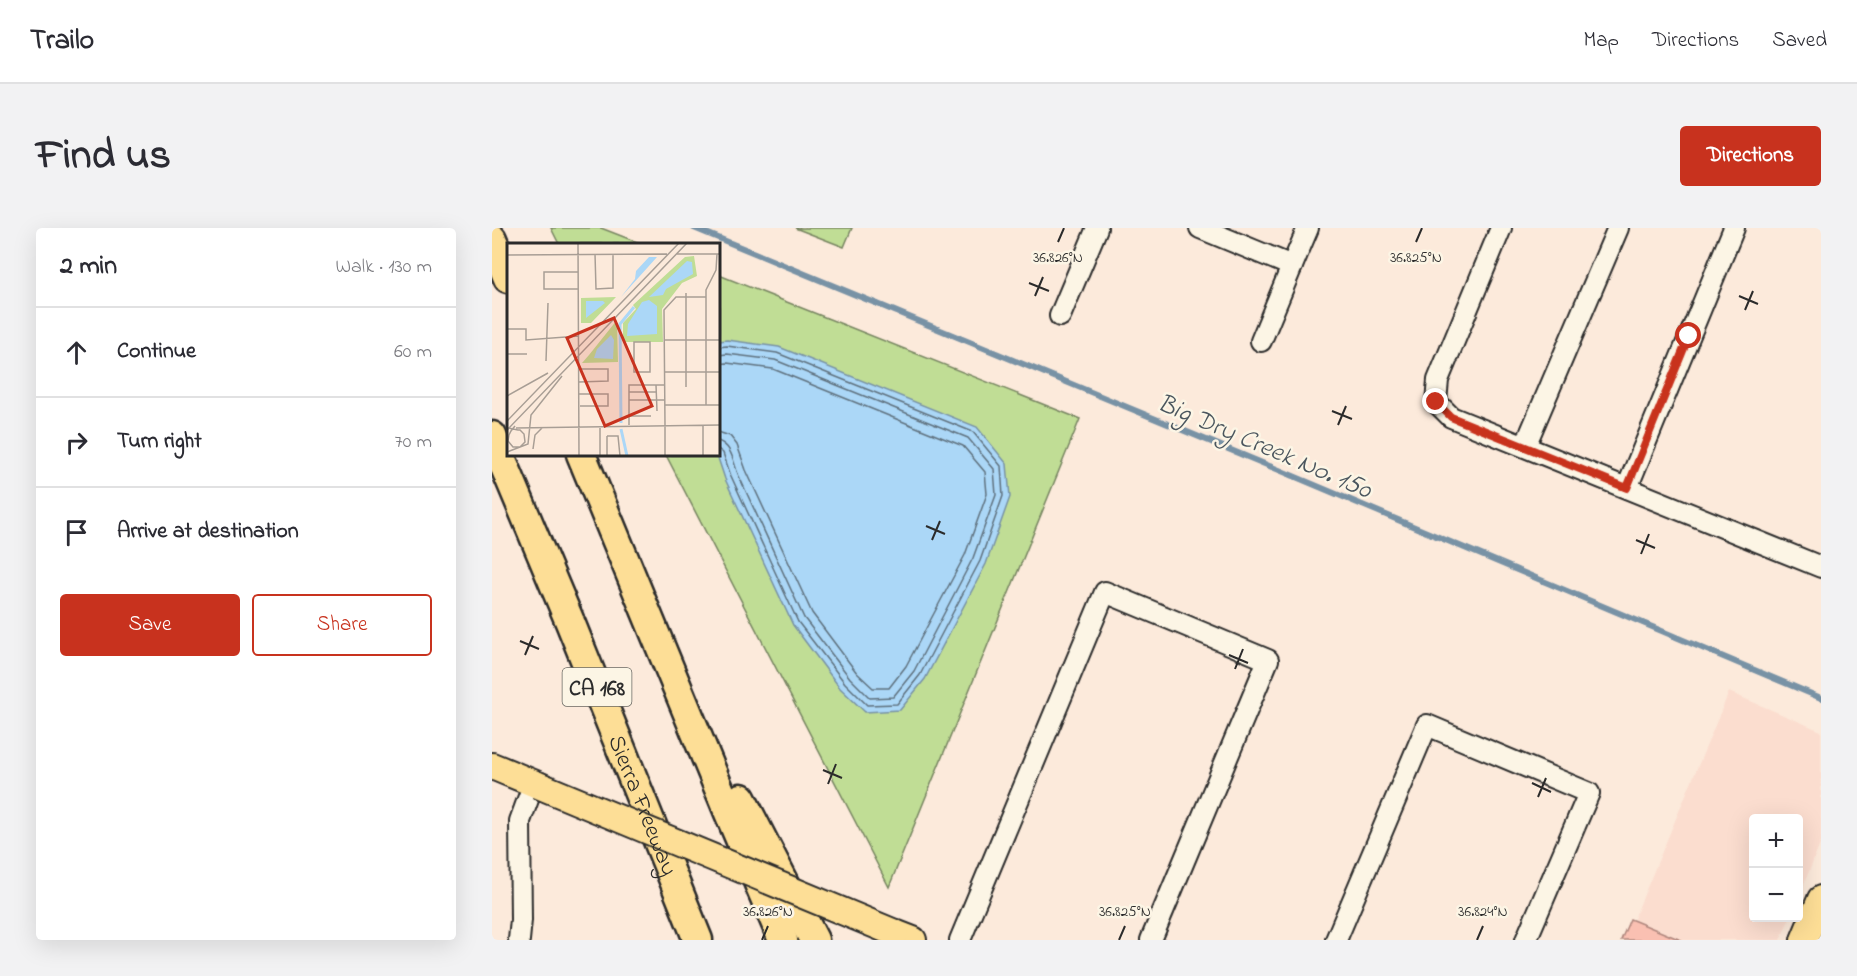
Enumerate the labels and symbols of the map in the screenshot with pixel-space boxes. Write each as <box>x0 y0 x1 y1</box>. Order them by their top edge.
inset map <box>507 243 720 456</box>
text: 36.826°N <box>1033 247 1083 269</box>
text: 36.825°N <box>1390 247 1442 269</box>
route start <box>1675 322 1701 348</box>
water label: Big Dry Creek No. 150 <box>1151 385 1378 511</box>
route end <box>1422 388 1448 414</box>
road number: CA 168 <box>562 668 632 706</box>
street label: Sierra Freeway <box>597 730 685 882</box>
text: 36.826°N <box>743 901 793 923</box>
text: 36.825°N <box>1099 901 1151 923</box>
text: 36.824°N <box>1458 901 1508 923</box>

